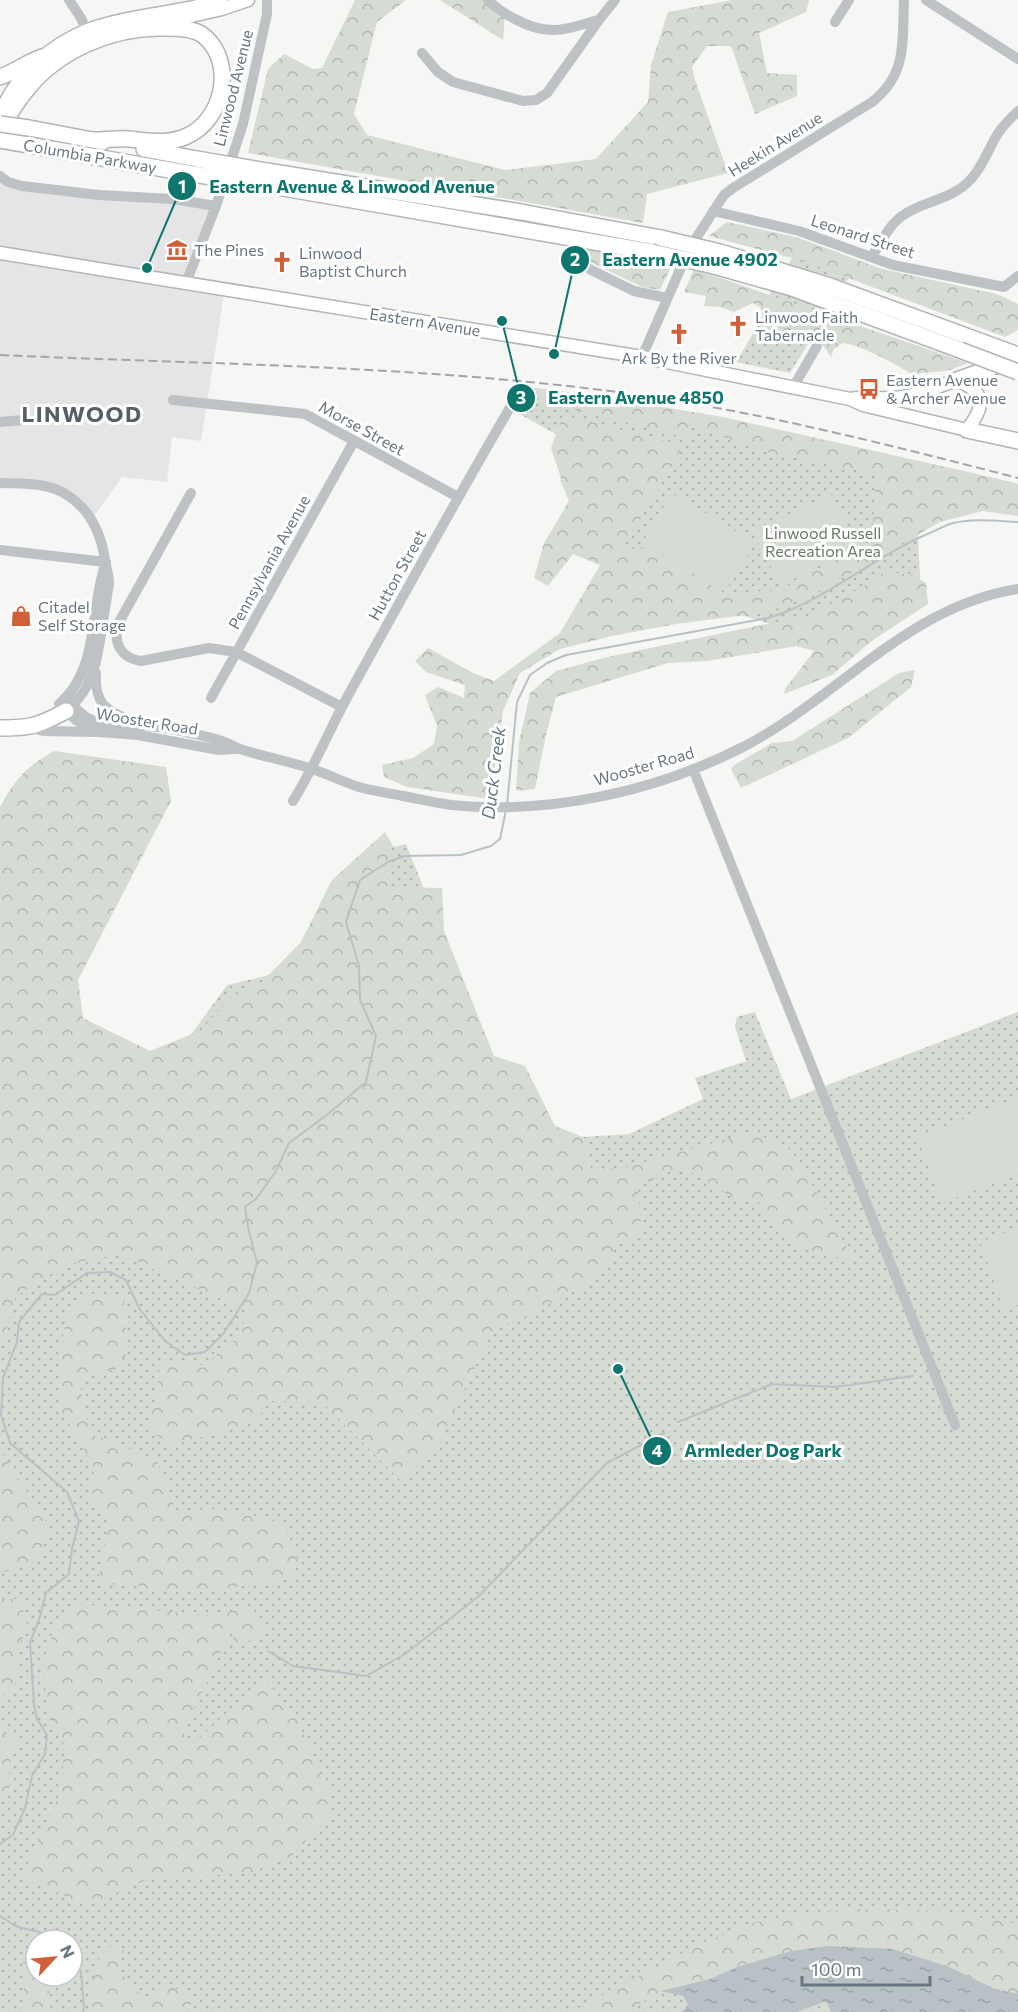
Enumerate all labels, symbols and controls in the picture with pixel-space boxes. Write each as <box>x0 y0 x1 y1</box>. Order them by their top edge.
street label: Linwood Avenue <box>209 28 256 148</box>
street label: Heekin Avenue <box>724 107 825 180</box>
street label: Columbia Parkway <box>22 134 158 177</box>
callout: Eastern Avenue & Linwood Avenue <box>167 168 507 204</box>
text: 1 <box>178 175 186 197</box>
text: Eastern Avenue & Linwood Avenue <box>209 175 495 197</box>
street label: Leonard Street <box>809 210 918 261</box>
museum icon: The Pines <box>165 238 189 262</box>
place label: The Pines <box>194 240 264 259</box>
callout: Eastern Avenue 4902 <box>560 242 790 278</box>
place label: Linwood Baptist Church <box>299 243 407 280</box>
text: 2 <box>570 248 580 270</box>
text: Eastern Avenue 4902 <box>602 248 778 270</box>
church icon: Linwood Baptist Church <box>270 250 294 274</box>
street label: Eastern Avenue <box>368 303 482 340</box>
place label: Linwood Faith Tabernacle <box>755 307 858 344</box>
church icon: Linwood Faith Tabernacle <box>726 314 750 338</box>
church icon: Ark By the River <box>667 322 691 346</box>
place label: Ark By the River <box>621 348 737 367</box>
place label: Eastern Avenue & Archer Avenue <box>886 370 1006 407</box>
bus stop icon: Eastern Avenue & Archer Avenue <box>857 377 881 401</box>
callout: Eastern Avenue 4850 <box>506 380 736 416</box>
text: 3 <box>516 386 526 408</box>
text: Eastern Avenue 4850 <box>548 386 724 408</box>
street label: Morse Street <box>316 396 409 459</box>
district label: LINWOOD <box>21 400 143 427</box>
street label: Pennsylvania Avenue <box>224 491 313 632</box>
park label: Linwood Russell Recreation Area <box>765 523 881 560</box>
street label: Hutton Street <box>364 526 430 624</box>
place label: Citadel Self Storage <box>38 597 126 634</box>
shop icon: Citadel Self Storage <box>9 604 33 628</box>
street label: Wooster Road <box>95 703 199 738</box>
water label: Duck Creek <box>476 724 510 821</box>
street label: Wooster Road <box>592 742 696 789</box>
callout: Armleder Dog Park <box>642 1433 854 1469</box>
text: 4 <box>651 1439 663 1461</box>
text: Armleder Dog Park <box>684 1439 842 1461</box>
north arrow <box>24 1928 84 1988</box>
text: N <box>57 1942 79 1961</box>
scale bar <box>802 1949 930 1987</box>
text: 100 m <box>811 1958 861 1980</box>

